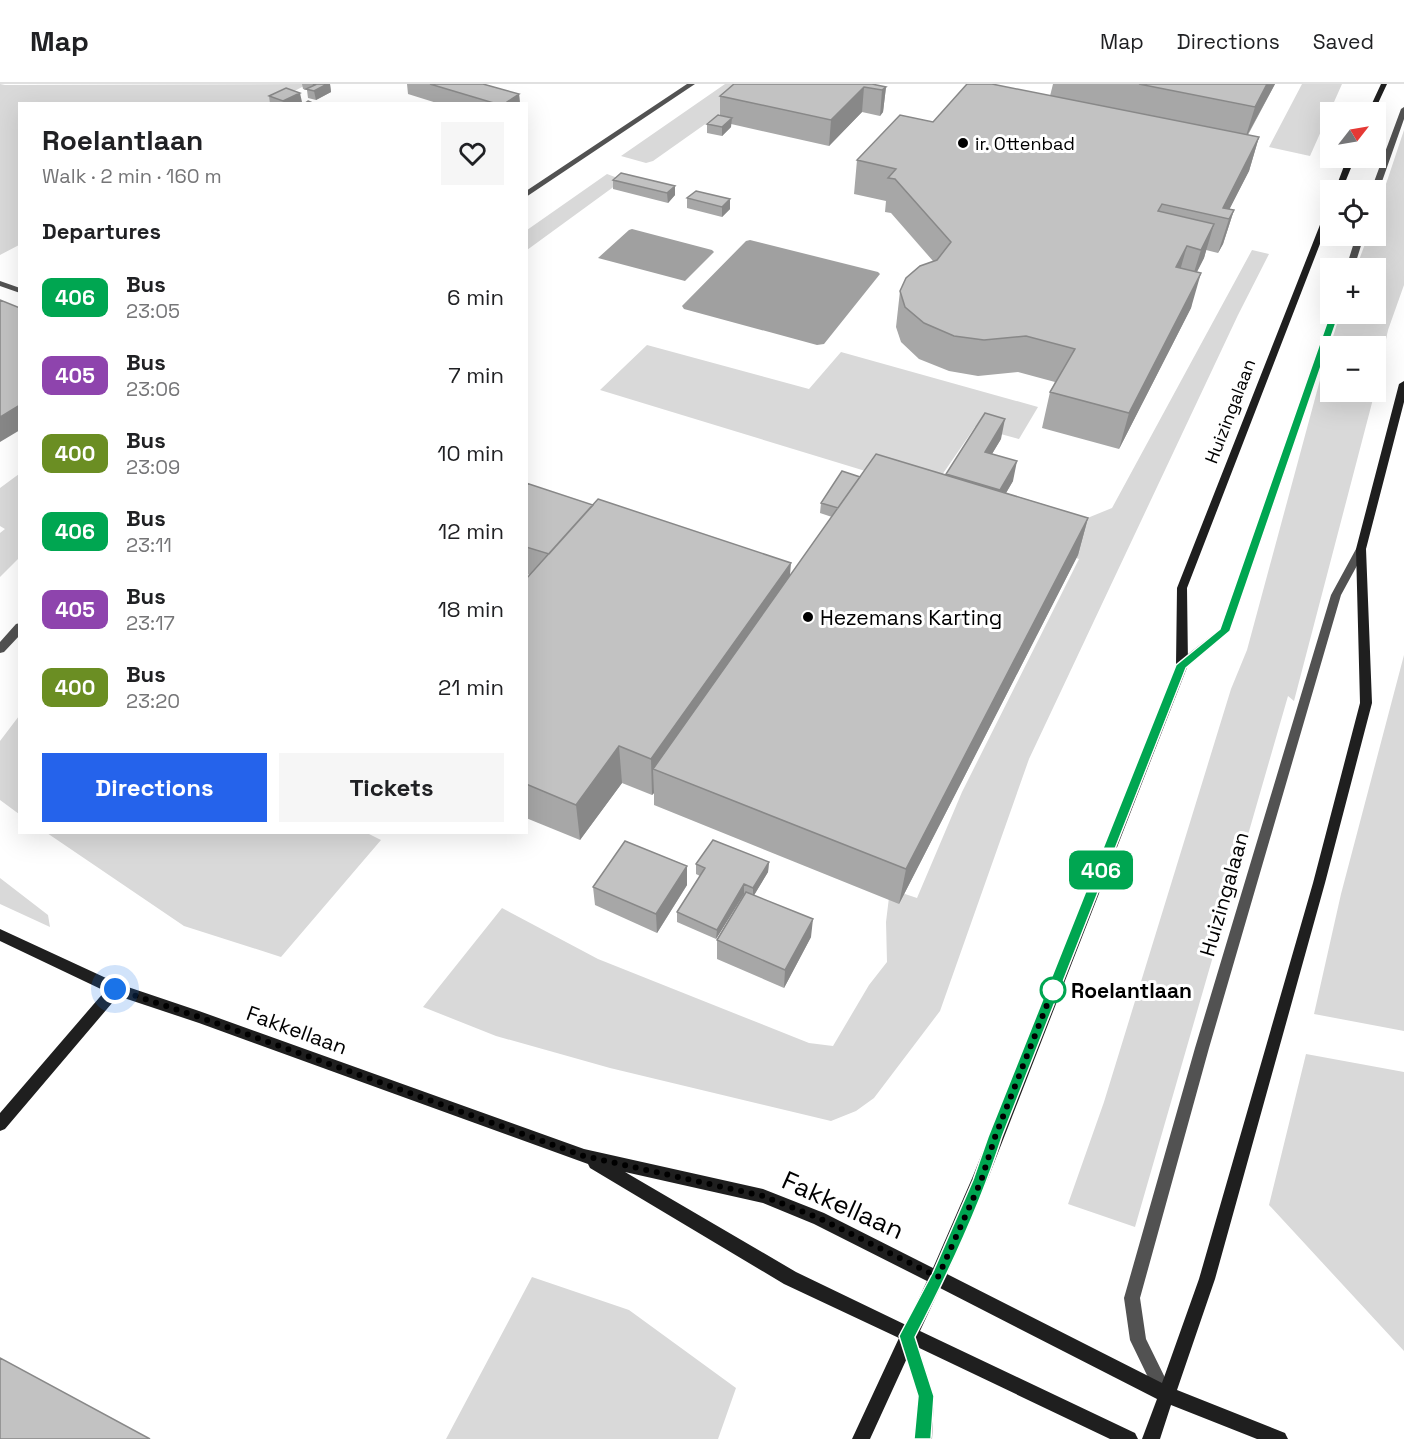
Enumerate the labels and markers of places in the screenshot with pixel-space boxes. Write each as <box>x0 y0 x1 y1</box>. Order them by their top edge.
place label: ir. Ottenbad <box>975 132 1075 155</box>
marker: ir. Ottenbad <box>956 136 970 150</box>
place label: Hezemans Karting <box>820 604 1002 631</box>
marker: Hezemans Karting <box>801 610 815 624</box>
marker: Roelantlaan <box>1040 977 1066 1003</box>
place label: Roelantlaan <box>1071 977 1192 1004</box>

